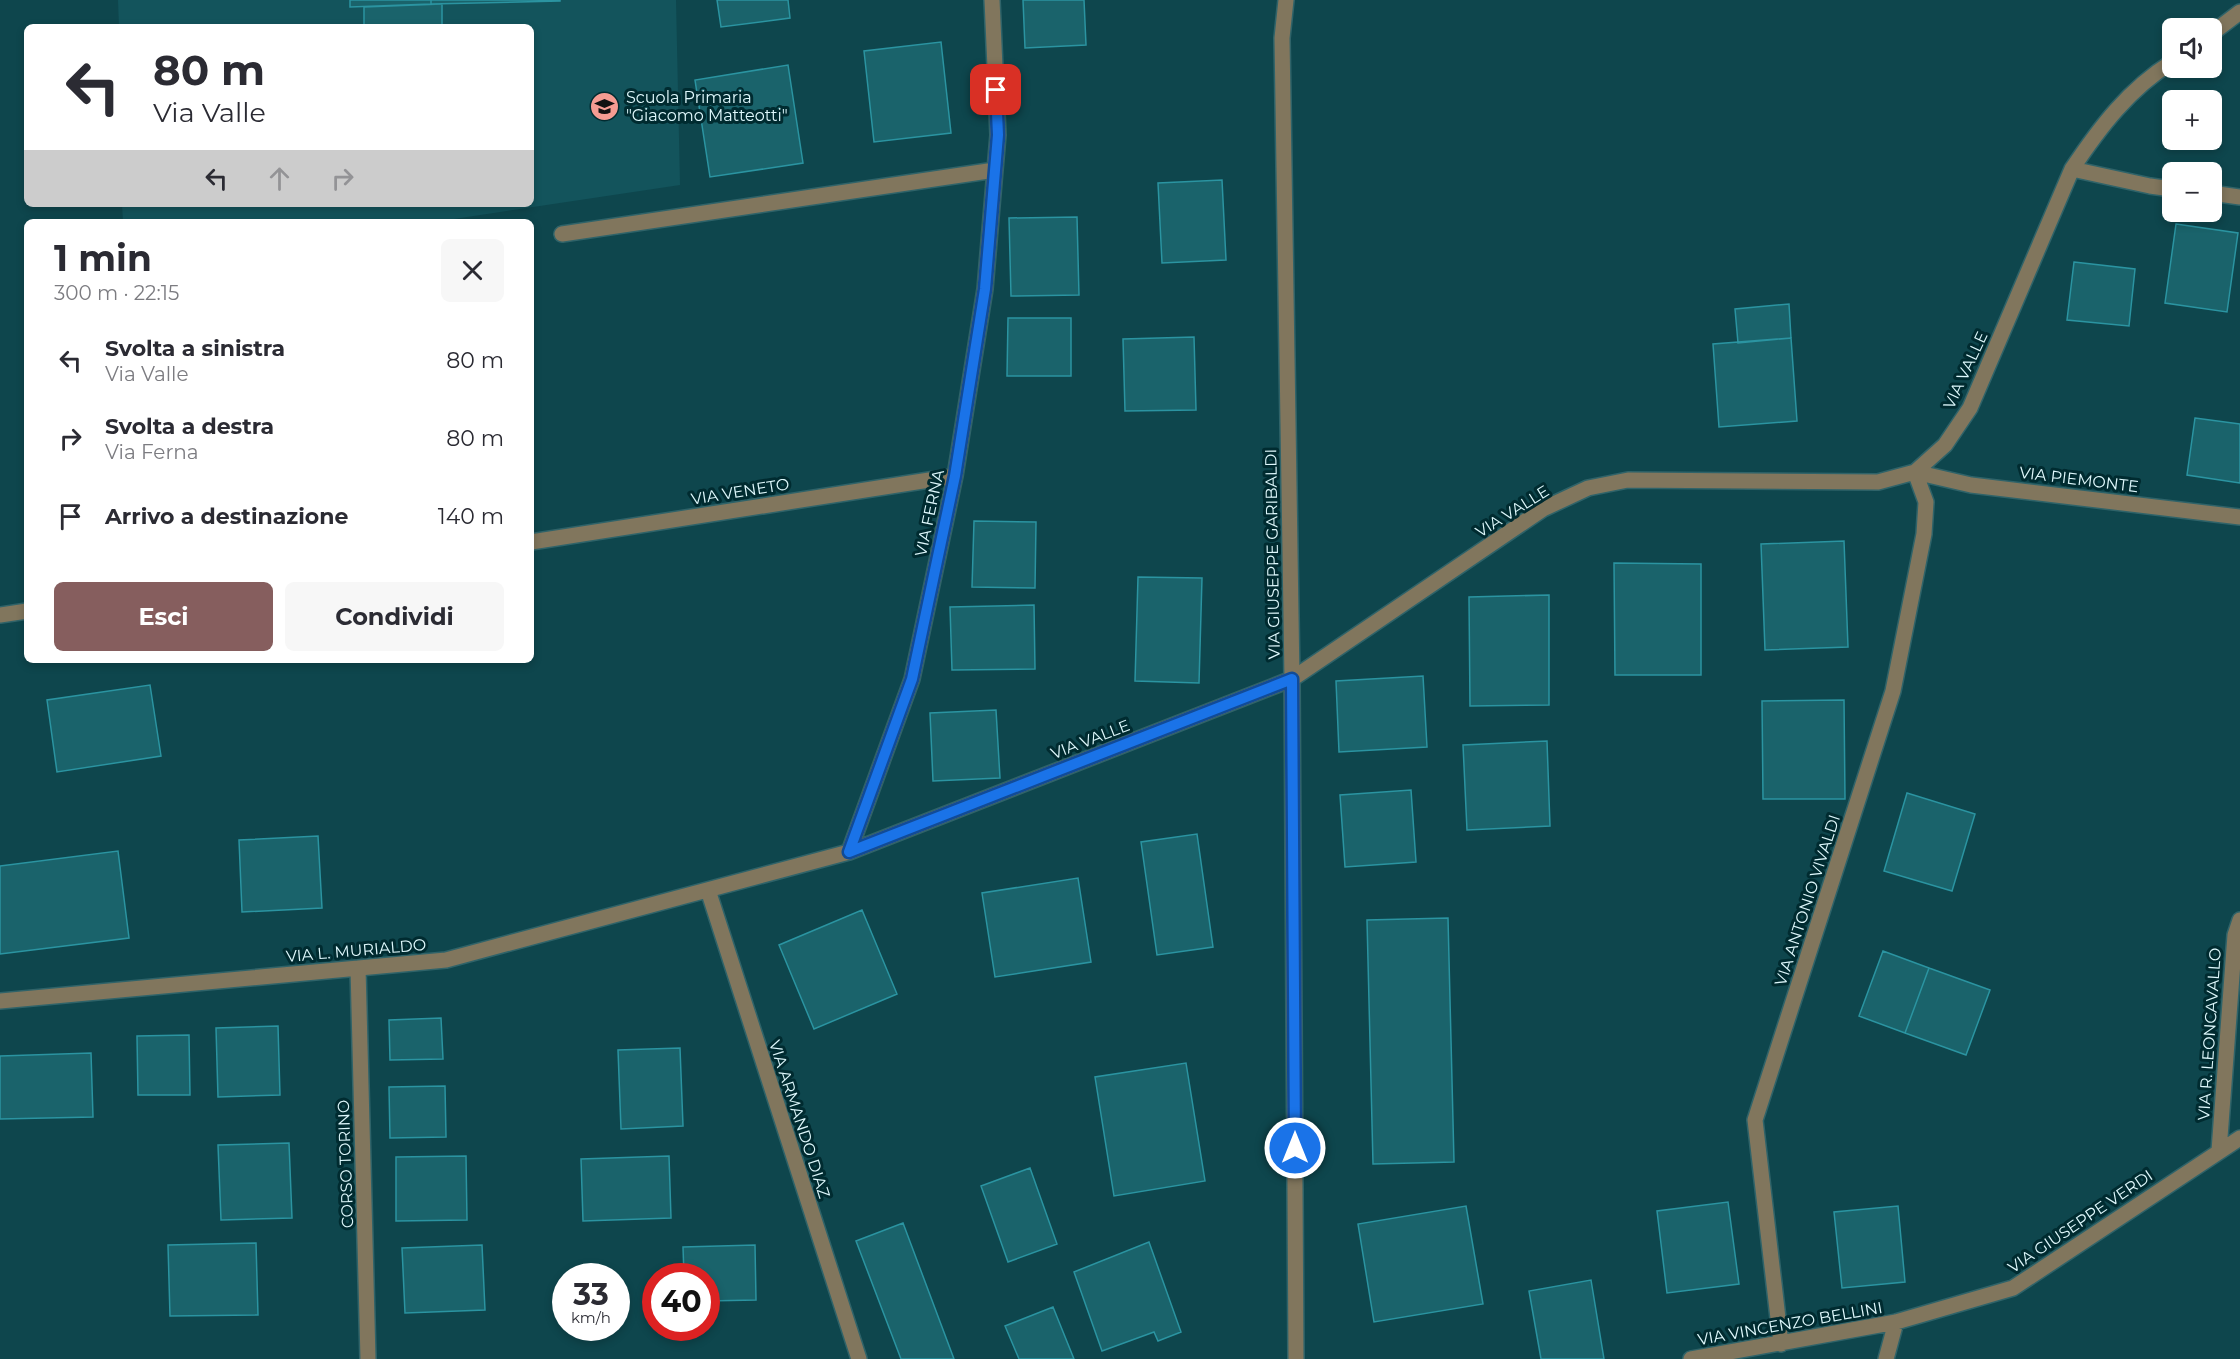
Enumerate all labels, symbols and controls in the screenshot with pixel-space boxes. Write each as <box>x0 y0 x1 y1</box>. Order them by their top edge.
map controls <box>2162 18 2222 222</box>
button: sound <box>2162 18 2222 78</box>
text: 80 m <box>153 44 265 96</box>
icon: left <box>54 48 132 126</box>
pin <box>970 64 1021 115</box>
icon: arrive <box>979 73 1012 106</box>
place label: Scuola Primaria "Giacomo Matteotti" <box>626 88 788 125</box>
school or university icon: Scuola Primaria "Giacomo Matteotti" <box>589 90 621 122</box>
button: + <box>2162 90 2222 150</box>
text: Via Valle <box>153 96 266 129</box>
icon: left <box>200 162 233 195</box>
icon: ahead <box>263 162 296 195</box>
icon: right <box>326 162 359 195</box>
button: − <box>2162 162 2222 222</box>
text: 1 min <box>54 236 152 280</box>
button: close <box>441 239 504 302</box>
text: 300 m · 22:15 <box>54 281 179 305</box>
street label: VIA VALLE <box>1939 329 1992 412</box>
text: Svolta a sinistra <box>105 335 285 362</box>
icon: left <box>54 344 87 377</box>
text: 80 m <box>446 347 504 374</box>
text: Via Valle <box>105 362 189 386</box>
text: Svolta a destra <box>105 413 274 440</box>
icon: right <box>54 422 87 455</box>
text: 80 m <box>446 425 504 452</box>
text: Via Ferna <box>105 440 199 464</box>
street label: VIA GIUSEPPE GARIBALDI <box>1261 449 1284 659</box>
street label: VIA PIEMONTE <box>2018 463 2140 496</box>
street label: VIA FERNA <box>911 467 948 558</box>
street label: VIA VENETO <box>690 474 791 509</box>
street label: VIA VALLE <box>1472 481 1553 541</box>
icon: arrive <box>54 500 87 533</box>
text: Arrivo a destinazione <box>105 503 348 530</box>
text: 140 m <box>438 503 504 530</box>
button: Esci <box>54 582 273 651</box>
button: Condividi <box>285 582 504 651</box>
street label: VIA VALLE <box>1048 716 1132 763</box>
street label: VIA ANTONIO VIVALDI <box>1771 812 1844 988</box>
street label: VIA L. MURIALDO <box>285 935 427 966</box>
street label: VIA R. LEONCAVALLO <box>2194 947 2225 1121</box>
street label: VIA ARMANDO DIAZ <box>765 1038 834 1201</box>
street label: CORSO TORINO <box>334 1099 357 1229</box>
position arrow <box>1263 1116 1327 1180</box>
street label: VIA GIUSEPPE VERDI <box>2004 1166 2156 1277</box>
speed limit sign: 40 <box>642 1263 720 1341</box>
text: 33 <box>573 1276 609 1313</box>
street label: VIA VINCENZO BELLINI <box>1696 1298 1884 1349</box>
text: km/h <box>571 1308 611 1327</box>

